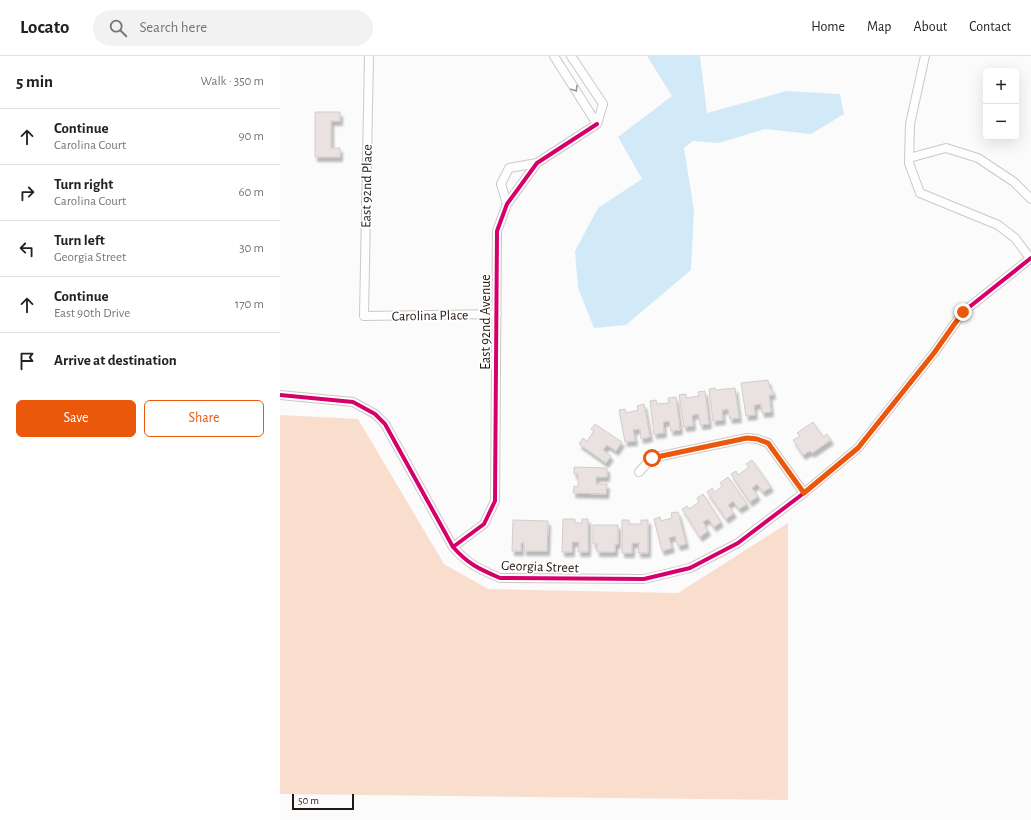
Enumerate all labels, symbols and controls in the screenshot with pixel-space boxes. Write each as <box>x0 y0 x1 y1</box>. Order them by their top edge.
search box <box>93 10 373 46</box>
icon: search <box>107 17 129 39</box>
text: Locato <box>20 18 69 37</box>
text: Search here <box>139 20 207 35</box>
text: Home <box>811 20 845 34</box>
text: Map <box>867 20 891 34</box>
text: About <box>913 20 947 34</box>
text: Contact <box>969 20 1011 34</box>
map controls <box>983 68 1019 140</box>
button: + <box>983 68 1019 104</box>
text: 5 min <box>16 73 53 90</box>
text: Walk · 350 m <box>200 75 264 88</box>
one-way arrow <box>570 85 578 92</box>
button: − <box>983 104 1019 140</box>
text: Continue <box>54 121 109 136</box>
icon: ahead <box>16 126 38 148</box>
text: 90 m <box>238 130 264 143</box>
text: Carolina Court <box>54 139 126 152</box>
street label: East 92nd Place <box>359 144 375 228</box>
text: Turn right <box>54 177 113 192</box>
icon: right <box>16 182 38 204</box>
text: 60 m <box>238 186 264 199</box>
text: Carolina Court <box>54 195 126 208</box>
text: Turn left <box>54 233 105 248</box>
icon: left <box>16 238 38 260</box>
text: 30 m <box>239 242 264 255</box>
text: Georgia Street <box>54 251 126 264</box>
street label: East 92nd Avenue <box>479 274 493 370</box>
text: Continue <box>54 289 109 304</box>
icon: ahead <box>16 294 38 316</box>
text: 170 m <box>235 298 264 311</box>
route end <box>954 303 972 321</box>
text: East 90th Drive <box>54 307 130 320</box>
street label: Carolina Place <box>391 308 469 324</box>
icon: arrive <box>16 350 38 372</box>
text: Arrive at destination <box>54 353 177 368</box>
button: Save <box>16 400 136 437</box>
button: Share <box>144 400 264 437</box>
route start <box>643 449 661 467</box>
street label: Georgia Street <box>501 559 580 575</box>
scale bar <box>292 792 354 811</box>
text: 50 m <box>298 795 319 806</box>

